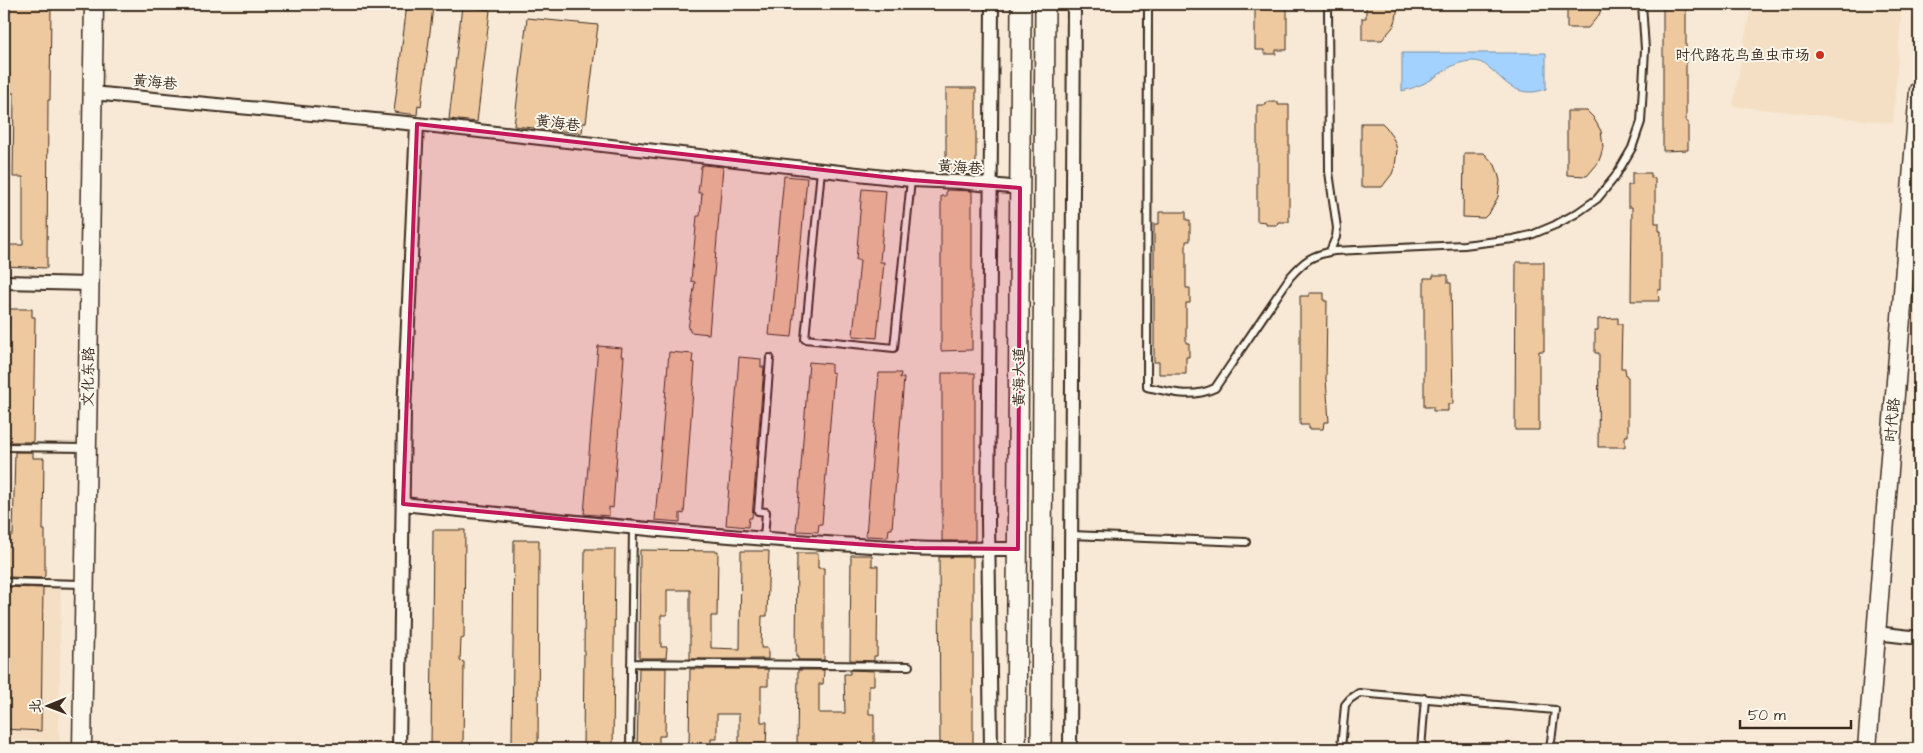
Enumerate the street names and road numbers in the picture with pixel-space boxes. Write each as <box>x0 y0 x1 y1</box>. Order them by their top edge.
street label: 黄海巷 <box>132 70 178 95</box>
street label: 黄海巷 <box>534 110 582 137</box>
street label: 黄海巷 <box>937 155 983 180</box>
street label: 文化东路 <box>77 347 100 407</box>
street label: 黄海大道 <box>1009 347 1030 407</box>
street label: 时代路 <box>1880 397 1905 443</box>

